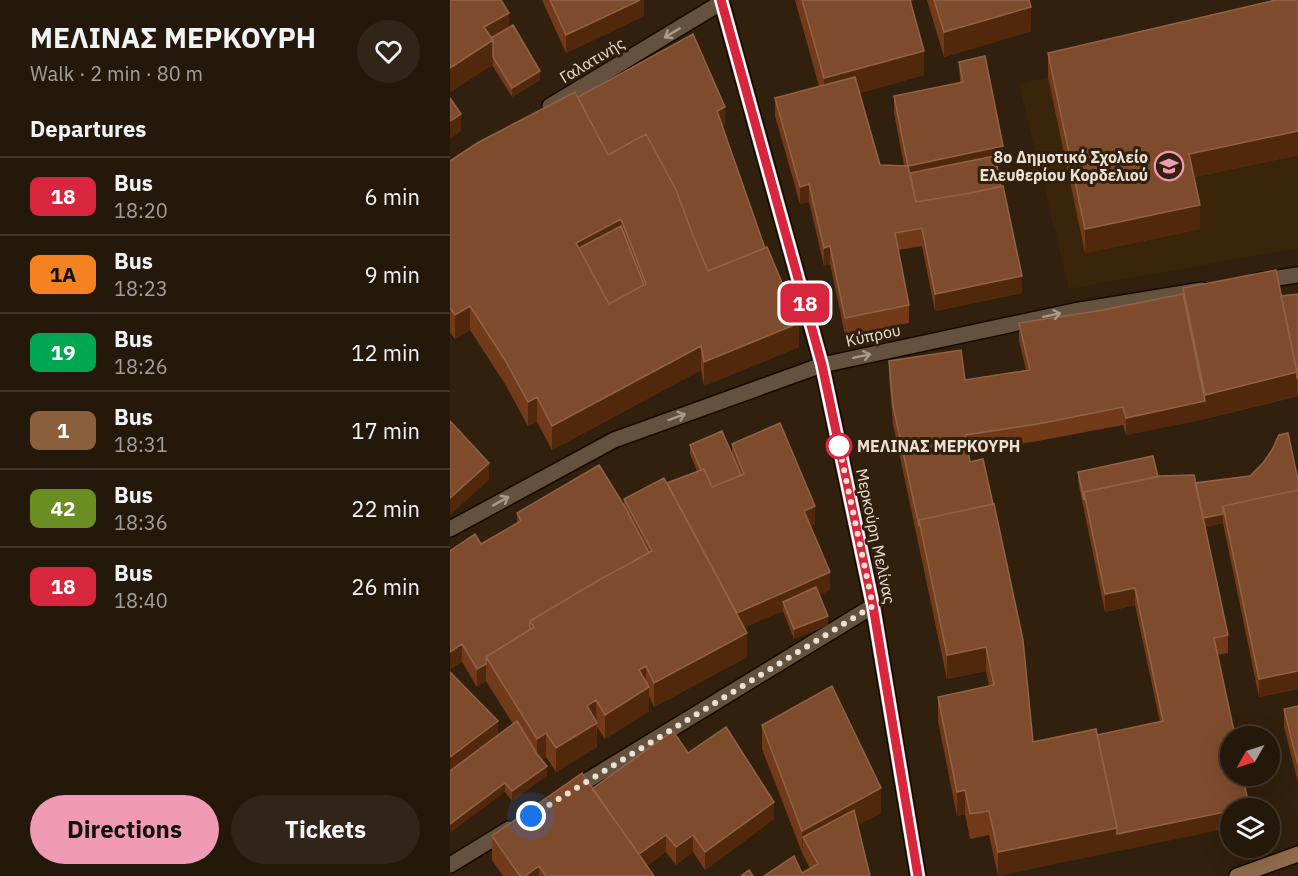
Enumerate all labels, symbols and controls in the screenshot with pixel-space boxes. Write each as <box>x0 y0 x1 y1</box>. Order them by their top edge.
text: ΜΕΛΙΝΑΣ ΜΕΡΚΟΥΡΗ <box>30 19 316 56</box>
button: heart <box>357 20 420 83</box>
one-way arrow <box>664 27 681 39</box>
street label: Γαλατινής <box>556 33 628 87</box>
text: Walk · 2 min · 80 m <box>30 60 203 87</box>
text: Departures <box>30 114 146 143</box>
place label: 8ο Δημοτικό Σχολείο Ελευθερίου Κορδελιού <box>980 147 1148 185</box>
school or university icon: 8ο Δημοτικό Σχολείο Ελευθερίου Κορδελιού <box>1153 150 1185 182</box>
text: Bus <box>114 168 153 197</box>
text: 18 <box>50 182 76 210</box>
text: 6 min <box>364 182 420 211</box>
text: 18:20 <box>114 197 168 224</box>
text: Bus <box>114 246 153 275</box>
text: 1Α <box>50 260 77 288</box>
text: 9 min <box>364 260 420 289</box>
text: 18:23 <box>114 275 168 302</box>
line badge: 18 <box>778 284 832 322</box>
text: 18 <box>792 289 818 317</box>
one-way arrow <box>1043 309 1062 321</box>
street label: Κύπρου <box>844 319 902 351</box>
text: Bus <box>114 324 153 353</box>
text: 19 <box>50 338 76 366</box>
text: 12 min <box>351 338 420 367</box>
one-way arrow <box>852 350 871 362</box>
text: 18:26 <box>114 353 168 380</box>
text: Bus <box>114 402 153 431</box>
one-way arrow <box>667 411 686 422</box>
text: 1 <box>57 416 69 444</box>
text: 17 min <box>351 416 420 445</box>
text: 18:31 <box>114 431 168 458</box>
marker: ΜΕΛΙΝΑΣ ΜΕΡΚΟΥΡΗ <box>826 433 852 459</box>
place label: ΜΕΛΙΝΑΣ ΜΕΡΚΟΥΡΗ <box>857 436 1020 456</box>
street label: Μερκούρη Μελίνας <box>852 466 900 606</box>
text: Bus <box>114 480 153 509</box>
text: 42 <box>50 494 76 522</box>
text: 22 min <box>351 494 420 523</box>
one-way arrow <box>492 495 510 506</box>
text: 18:36 <box>114 509 168 536</box>
text: Bus <box>114 558 153 587</box>
text: 18 <box>50 572 76 600</box>
text: 26 min <box>351 572 420 601</box>
text: 18:40 <box>114 587 168 614</box>
north arrow <box>1220 726 1280 786</box>
map controls <box>1220 726 1280 858</box>
button: Directions <box>30 795 219 864</box>
button: Tickets <box>231 795 420 864</box>
button: layers <box>1220 798 1280 858</box>
your location <box>516 801 546 831</box>

